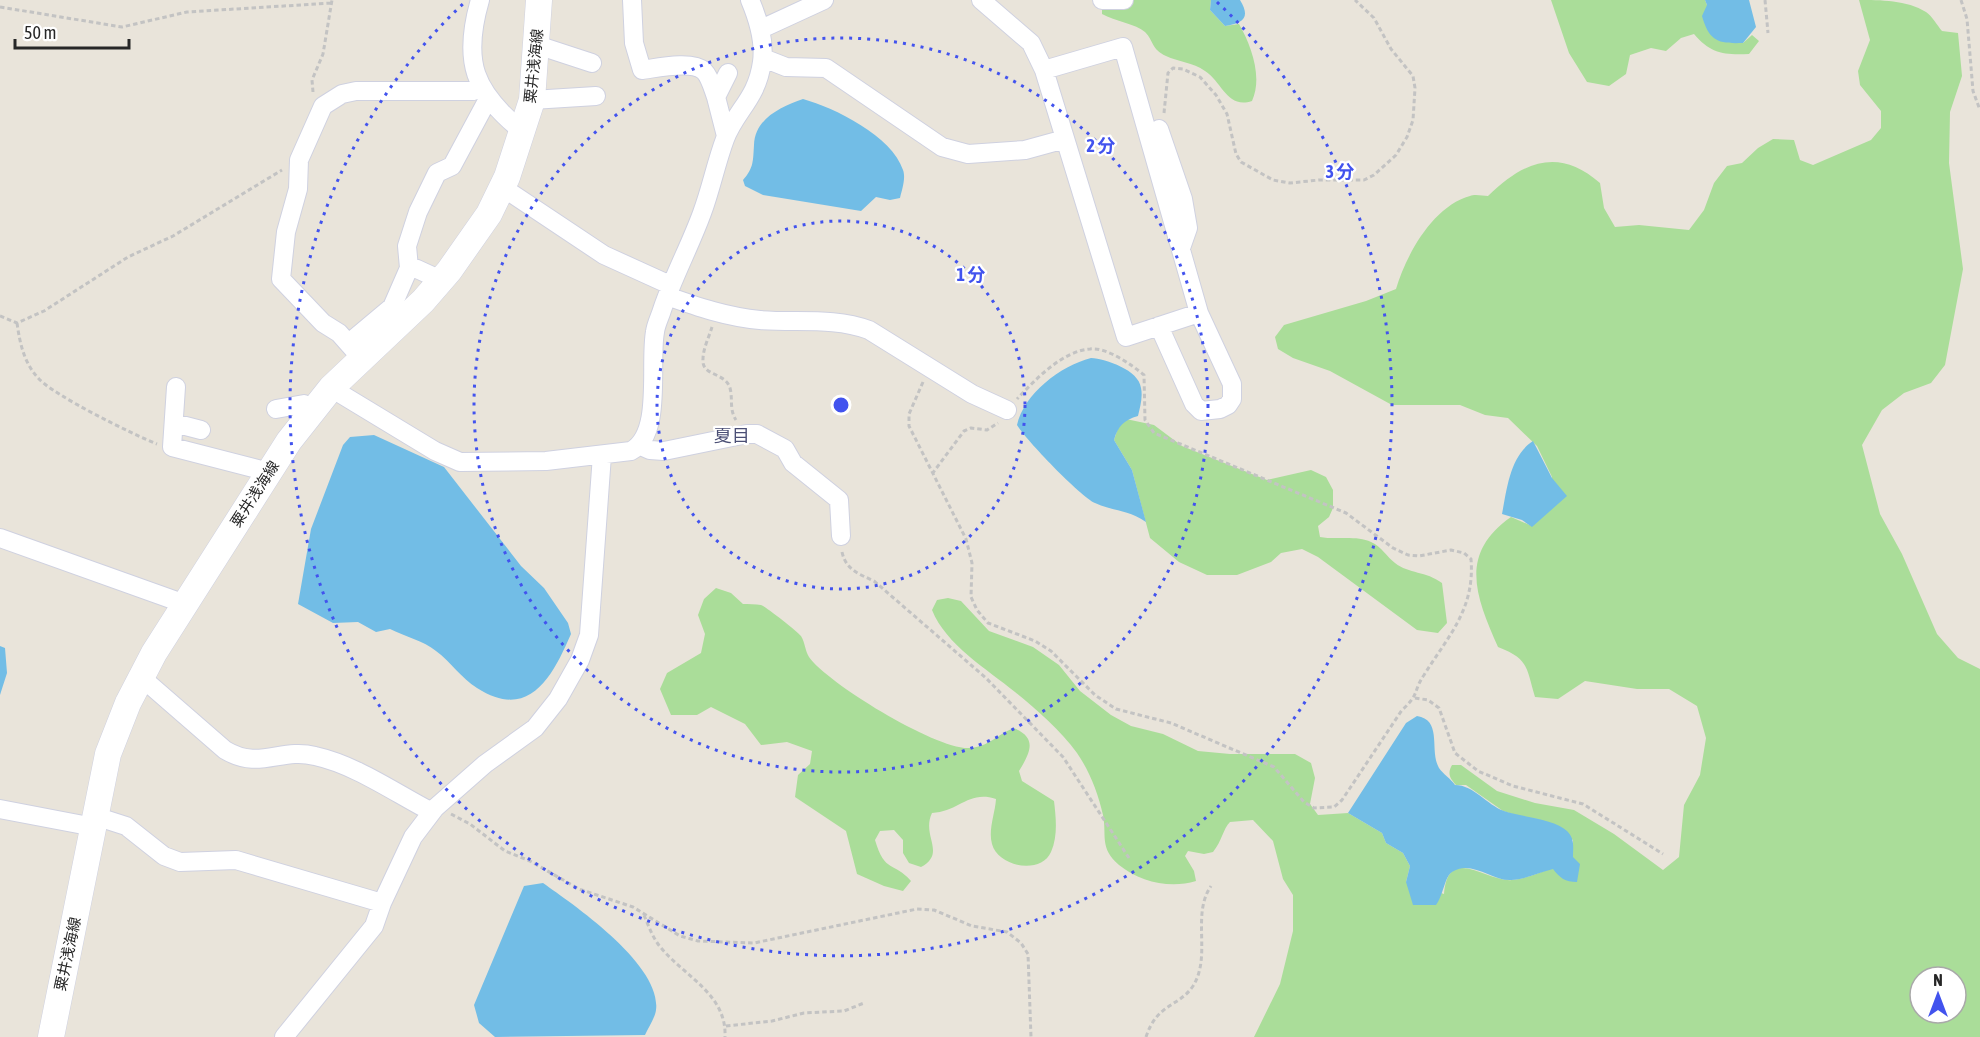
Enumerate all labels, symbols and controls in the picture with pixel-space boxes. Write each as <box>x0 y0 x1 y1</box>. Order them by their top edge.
scale bar <box>15 12 129 50</box>
text: 50 m <box>24 22 56 43</box>
street label: 粟井浅海線 <box>521 28 546 104</box>
text: 2 分 <box>1087 135 1115 156</box>
text: 3 分 <box>1326 161 1354 182</box>
text: 1 分 <box>957 264 985 285</box>
centre of rings <box>831 395 851 415</box>
district label: 夏目 <box>714 425 750 446</box>
street label: 粟井浅海線 <box>227 458 282 530</box>
street label: 粟井浅海線 <box>51 915 84 992</box>
north arrow <box>1908 965 1968 1025</box>
text: N <box>1933 971 1943 989</box>

